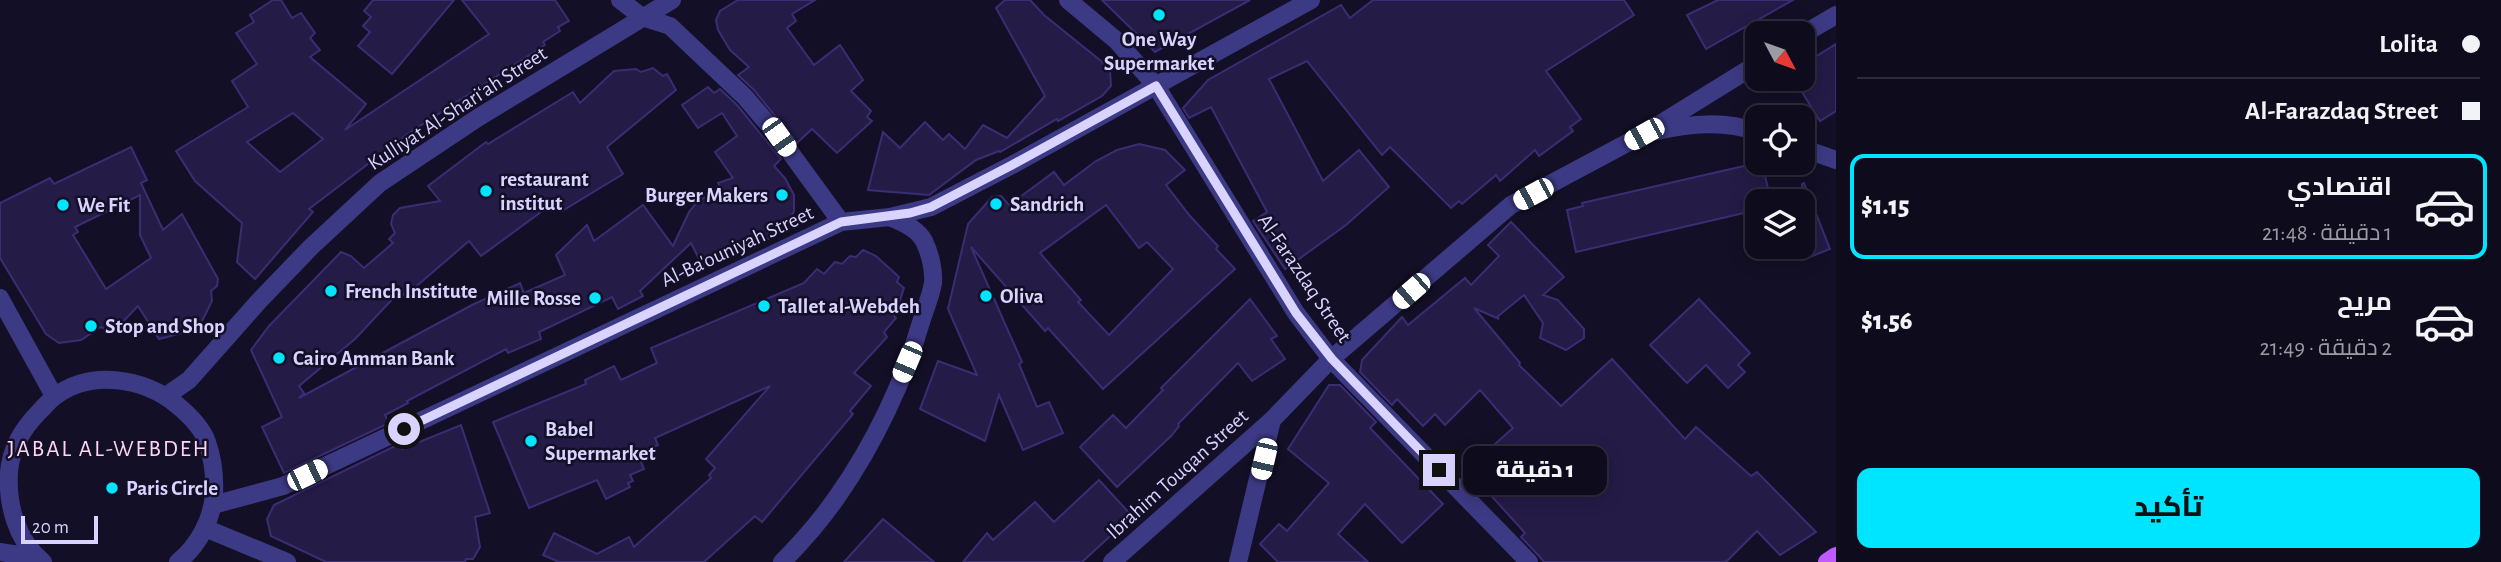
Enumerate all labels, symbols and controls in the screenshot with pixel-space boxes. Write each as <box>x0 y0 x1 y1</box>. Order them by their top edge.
marker: One Way Supermarket <box>1151 7 1167 23</box>
north arrow <box>1745 21 1815 91</box>
map controls <box>1745 21 1815 259</box>
place label: One Way Supermarket <box>1104 29 1214 74</box>
text: Lolita <box>2379 31 2438 57</box>
street label: Kulliyat Al-Shariʻah Street <box>364 43 551 174</box>
text: Al-Farazdaq Street <box>2245 98 2438 124</box>
button: locate <box>1745 105 1815 175</box>
car <box>759 114 800 160</box>
car <box>1621 115 1668 153</box>
place label: restaurant institut <box>500 169 589 214</box>
text: اقتصادي <box>2287 174 2392 200</box>
car <box>1510 175 1557 213</box>
icon: car <box>2413 175 2476 238</box>
marker: restaurant institut <box>478 183 494 199</box>
place label: Burger Makers <box>645 185 768 206</box>
marker: Burger Makers <box>774 187 790 203</box>
button: layers <box>1745 189 1815 259</box>
text: $1.15 <box>1861 193 1909 219</box>
place label: Sandrich <box>1010 194 1084 215</box>
place label: We Fit <box>77 195 130 216</box>
marker: Sandrich <box>988 196 1004 212</box>
marker: We Fit <box>55 197 71 213</box>
street label: Al-Ba'ouniyah Street <box>658 202 817 291</box>
street label: Al-Farazdaq Street <box>1254 210 1355 347</box>
text: 1 دقيقة · 21:48 <box>2262 222 2392 245</box>
car <box>1389 269 1434 313</box>
place label: French Institute <box>345 281 478 302</box>
marker: French Institute <box>323 283 339 299</box>
place label: Oliva <box>1000 286 1044 307</box>
place label: Mille Rosse <box>487 288 581 309</box>
marker: Oliva <box>978 288 994 304</box>
text: مريح <box>2337 289 2392 315</box>
marker: Mille Rosse <box>587 290 603 306</box>
icon: car <box>2413 290 2476 353</box>
place label: Tallet al-Webdeh <box>778 296 920 317</box>
marker: Tallet al-Webdeh <box>756 298 772 314</box>
text: $1.56 <box>1861 308 1913 334</box>
place label: Stop and Shop <box>105 316 225 337</box>
marker: Stop and Shop <box>83 318 99 334</box>
text: 2 دقيقة · 21:49 <box>2260 337 2392 360</box>
car <box>890 339 925 385</box>
place label: Cairo Amman Bank <box>293 348 455 369</box>
marker: Cairo Amman Bank <box>271 350 287 366</box>
street label: Ibrahim Touqan Street <box>1102 405 1252 543</box>
route start <box>388 413 420 445</box>
place label: Babel Supermarket <box>545 419 656 464</box>
marker: Babel Supermarket <box>523 433 539 449</box>
car <box>1250 436 1279 482</box>
district label: JABAL AL-WEBDEH <box>7 438 211 461</box>
callout: 1 دقيقة <box>1464 446 1607 494</box>
route end <box>1423 454 1455 486</box>
car <box>284 456 331 494</box>
text: 1 دقيقة <box>1496 459 1574 482</box>
button: تأكيد <box>1857 468 2480 548</box>
place label: Paris Circle <box>126 478 218 499</box>
marker: Paris Circle <box>104 480 120 496</box>
scale bar <box>21 513 98 545</box>
text: 20 m <box>32 518 69 537</box>

